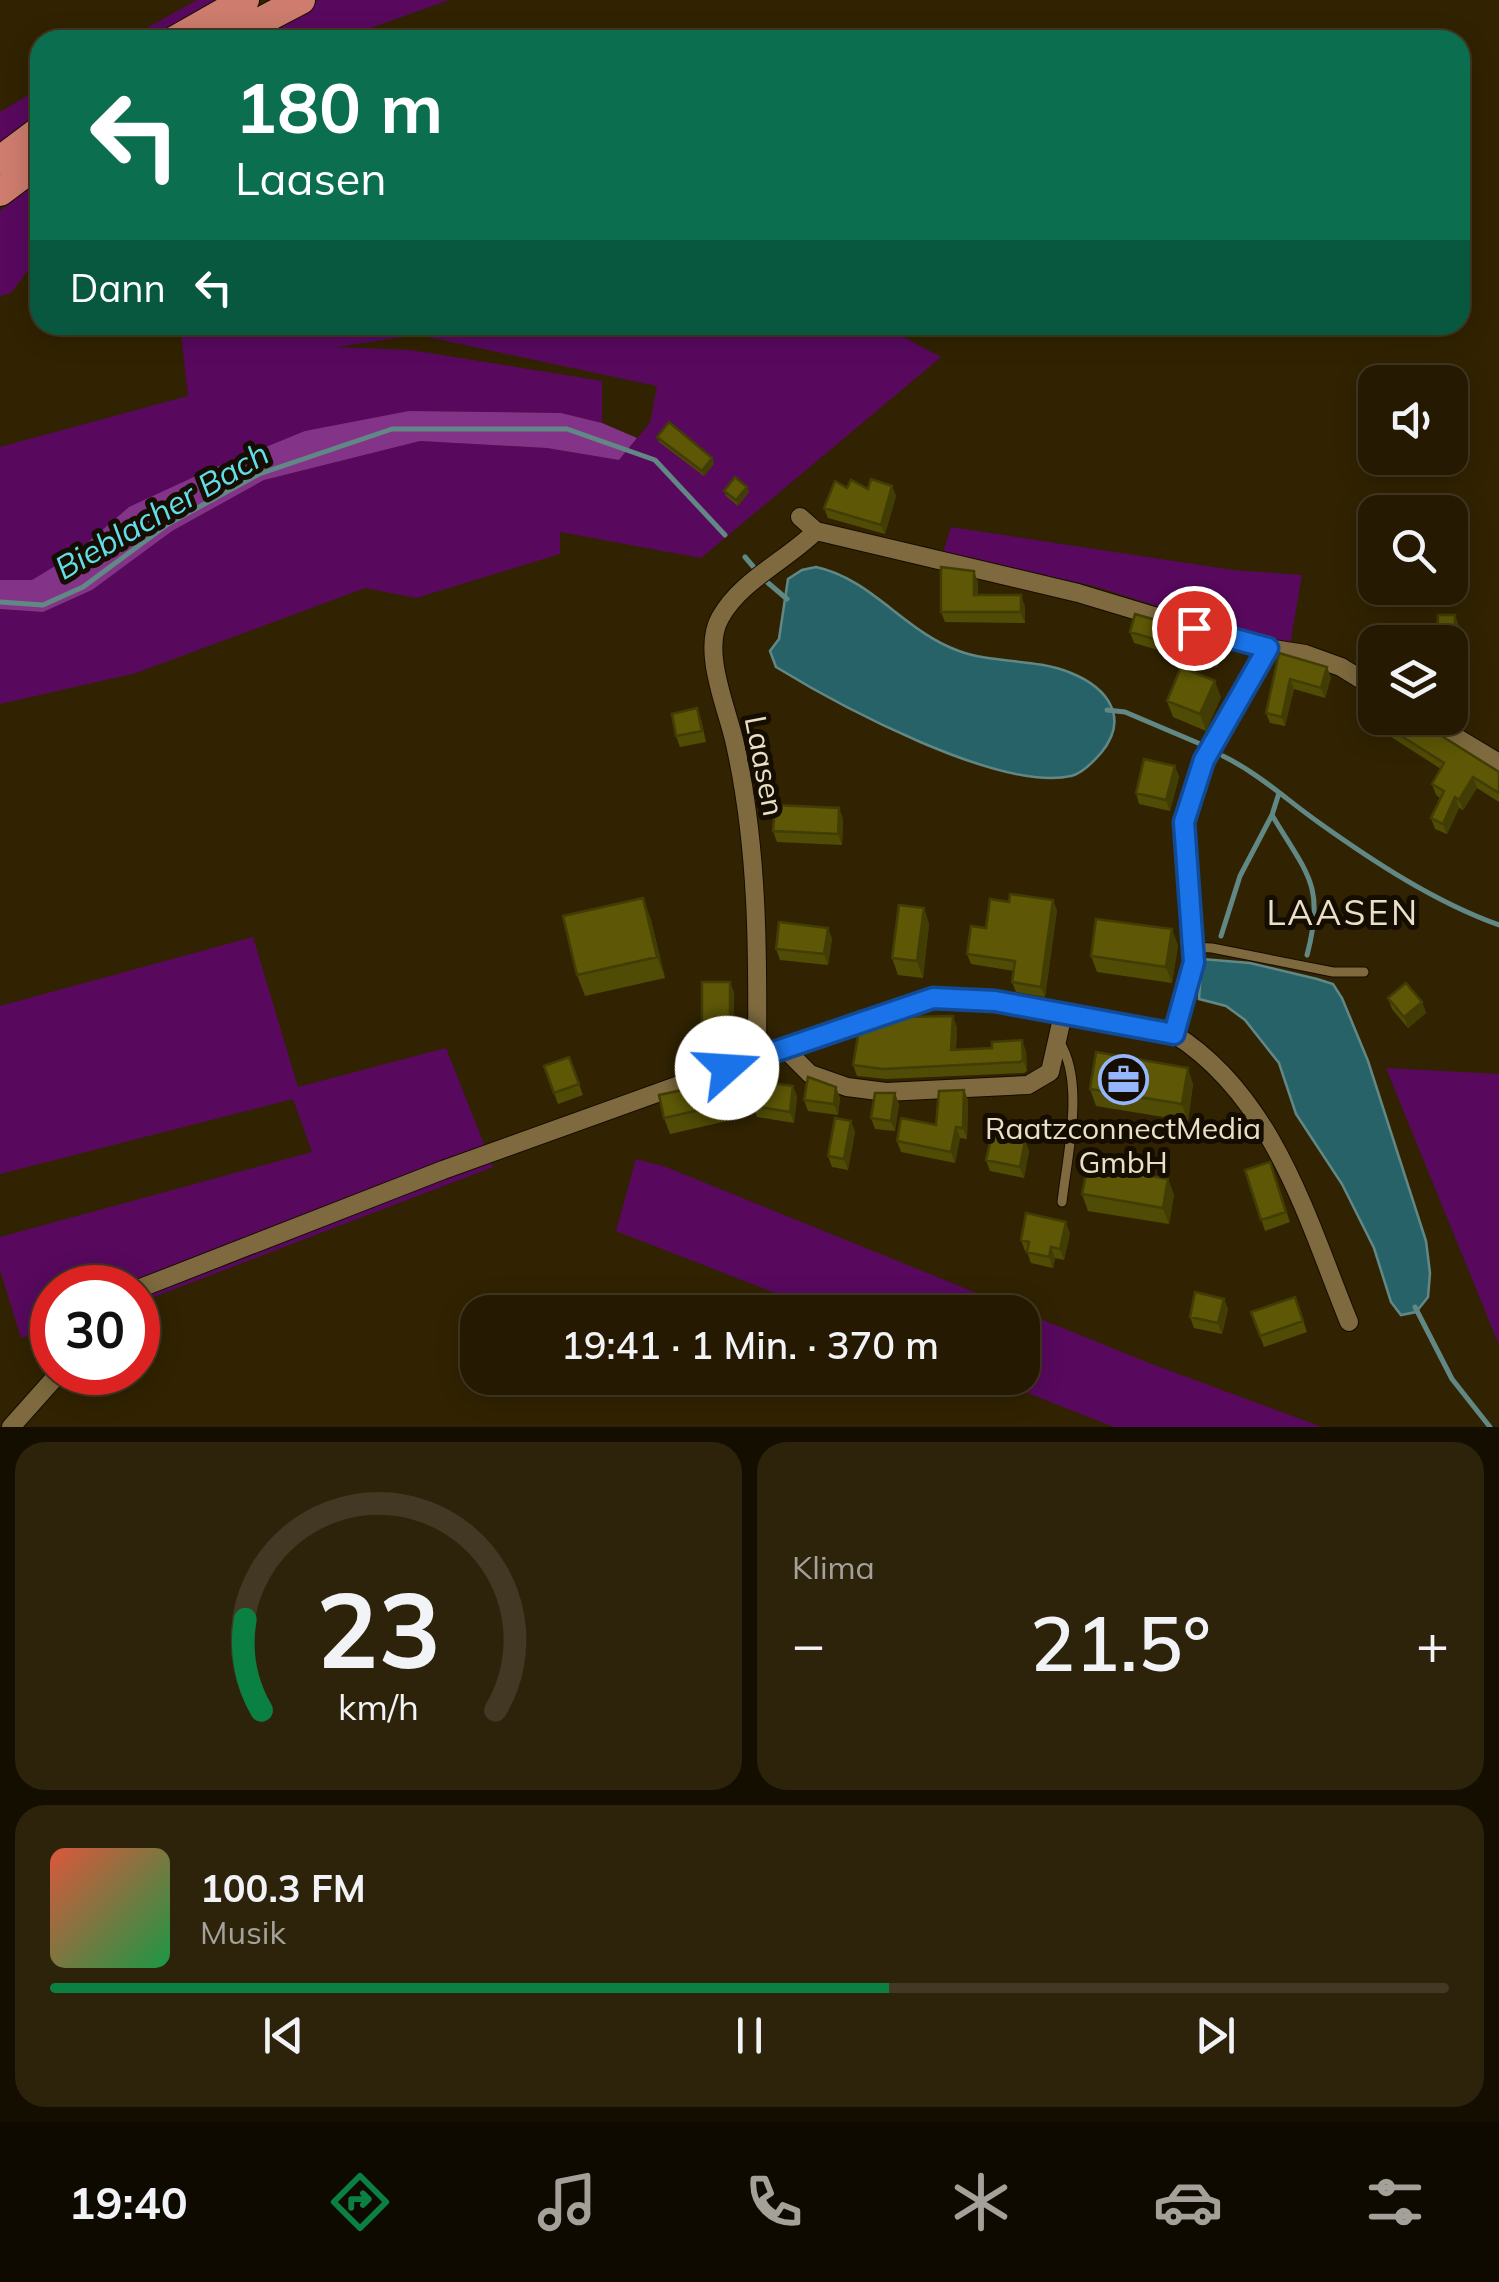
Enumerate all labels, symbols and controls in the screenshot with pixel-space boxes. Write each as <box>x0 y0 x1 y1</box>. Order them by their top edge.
text: 180 m <box>235 63 443 151</box>
icon: left <box>70 70 200 200</box>
text: Laasen <box>235 150 387 206</box>
icon: left <box>186 260 241 315</box>
text: Dann <box>70 264 166 312</box>
map controls <box>1358 365 1468 735</box>
button: sound <box>1358 365 1468 475</box>
water label: Bieblacher Bach <box>47 433 276 588</box>
button: search <box>1358 495 1468 605</box>
pin <box>1152 586 1237 671</box>
icon: arrive <box>1167 601 1222 656</box>
button: layers <box>1358 625 1468 735</box>
street label: Laasen <box>737 713 793 819</box>
district label: LAASEN <box>1266 890 1420 934</box>
position arrow <box>675 1016 779 1120</box>
office icon: RaatzconnectMedia GmbH <box>1097 1054 1149 1106</box>
place label: RaatzconnectMedia GmbH <box>985 1109 1261 1181</box>
speed limit sign: 30 <box>30 1265 160 1395</box>
text: 19:41 · 1 Min. · 370 m <box>561 1321 939 1369</box>
text: Klima <box>792 1547 875 1587</box>
text: 23 <box>316 1563 441 1694</box>
text: 21.5° <box>1030 1596 1211 1690</box>
text: − <box>792 1609 825 1678</box>
text: + <box>1416 1609 1449 1678</box>
text: km/h <box>338 1684 419 1729</box>
text: 100.3 FM <box>200 1864 366 1912</box>
text: Musik <box>200 1912 286 1952</box>
icon: previous <box>256 2008 311 2063</box>
icon: pause <box>722 2008 777 2063</box>
icon: next <box>1188 2008 1243 2063</box>
icon: directions <box>325 2167 395 2237</box>
icon: music <box>532 2167 602 2237</box>
icon: phone <box>739 2167 809 2237</box>
icon: climate <box>946 2167 1016 2237</box>
icon: car <box>1153 2167 1223 2237</box>
icon: filters <box>1360 2167 1430 2237</box>
text: 19:40 <box>69 2174 188 2230</box>

